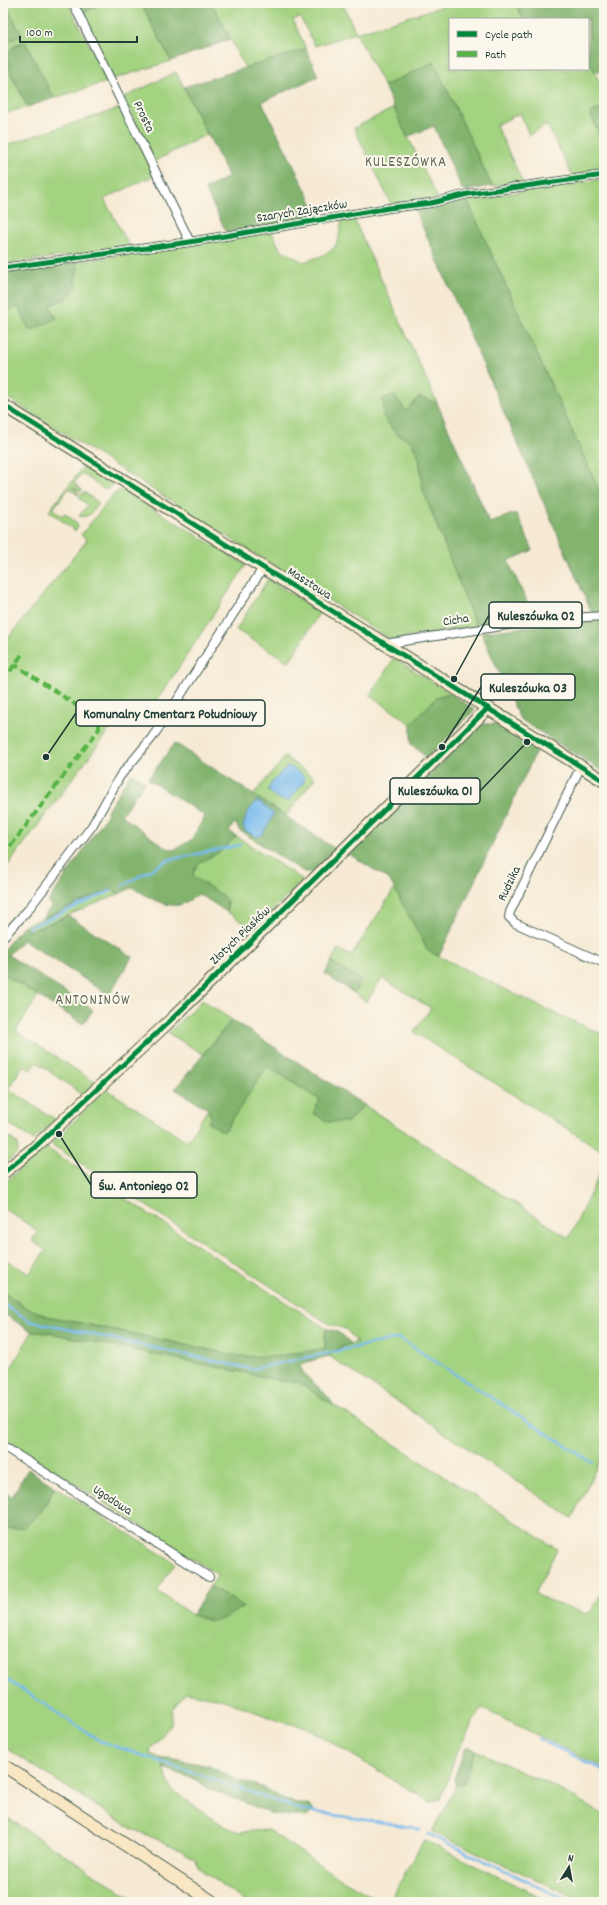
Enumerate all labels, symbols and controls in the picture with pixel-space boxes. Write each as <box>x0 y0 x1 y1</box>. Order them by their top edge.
scale bar <box>20 18 137 44</box>
legend <box>449 18 589 70</box>
text: 100 m <box>26 25 53 42</box>
text: Cycle path <box>485 27 533 44</box>
text: Path <box>485 47 506 64</box>
street label: Prosta <box>127 98 159 137</box>
district label: KULESZÓWKA <box>365 152 447 174</box>
street label: Szarych Zajączków <box>255 195 349 229</box>
street label: Masztowa <box>283 563 336 606</box>
callout: Kuleszówka 02 <box>489 602 582 628</box>
text: Kuleszówka 02 <box>497 607 575 627</box>
street label: Cicha <box>442 609 471 632</box>
callout: Kuleszówka 03 <box>481 674 575 700</box>
text: Kuleszówka 03 <box>489 679 567 699</box>
callout: Komunalny Cmentarz Południowy <box>76 700 265 726</box>
text: Komunalny Cmentarz Południowy <box>83 705 258 725</box>
callout: Kuleszówka 01 <box>390 778 480 804</box>
text: Kuleszówka 01 <box>398 782 472 802</box>
street label: Rudzika <box>493 862 527 905</box>
street label: Złotych Piasków <box>206 902 276 970</box>
district label: ANTONINÓW <box>55 990 131 1012</box>
callout: Św. Antoniego 02 <box>91 1172 197 1198</box>
text: Św. Antoniego 02 <box>99 1177 189 1197</box>
street label: Ugodowa <box>88 1481 136 1521</box>
north arrow <box>549 1847 589 1887</box>
text: N <box>566 1851 575 1868</box>

